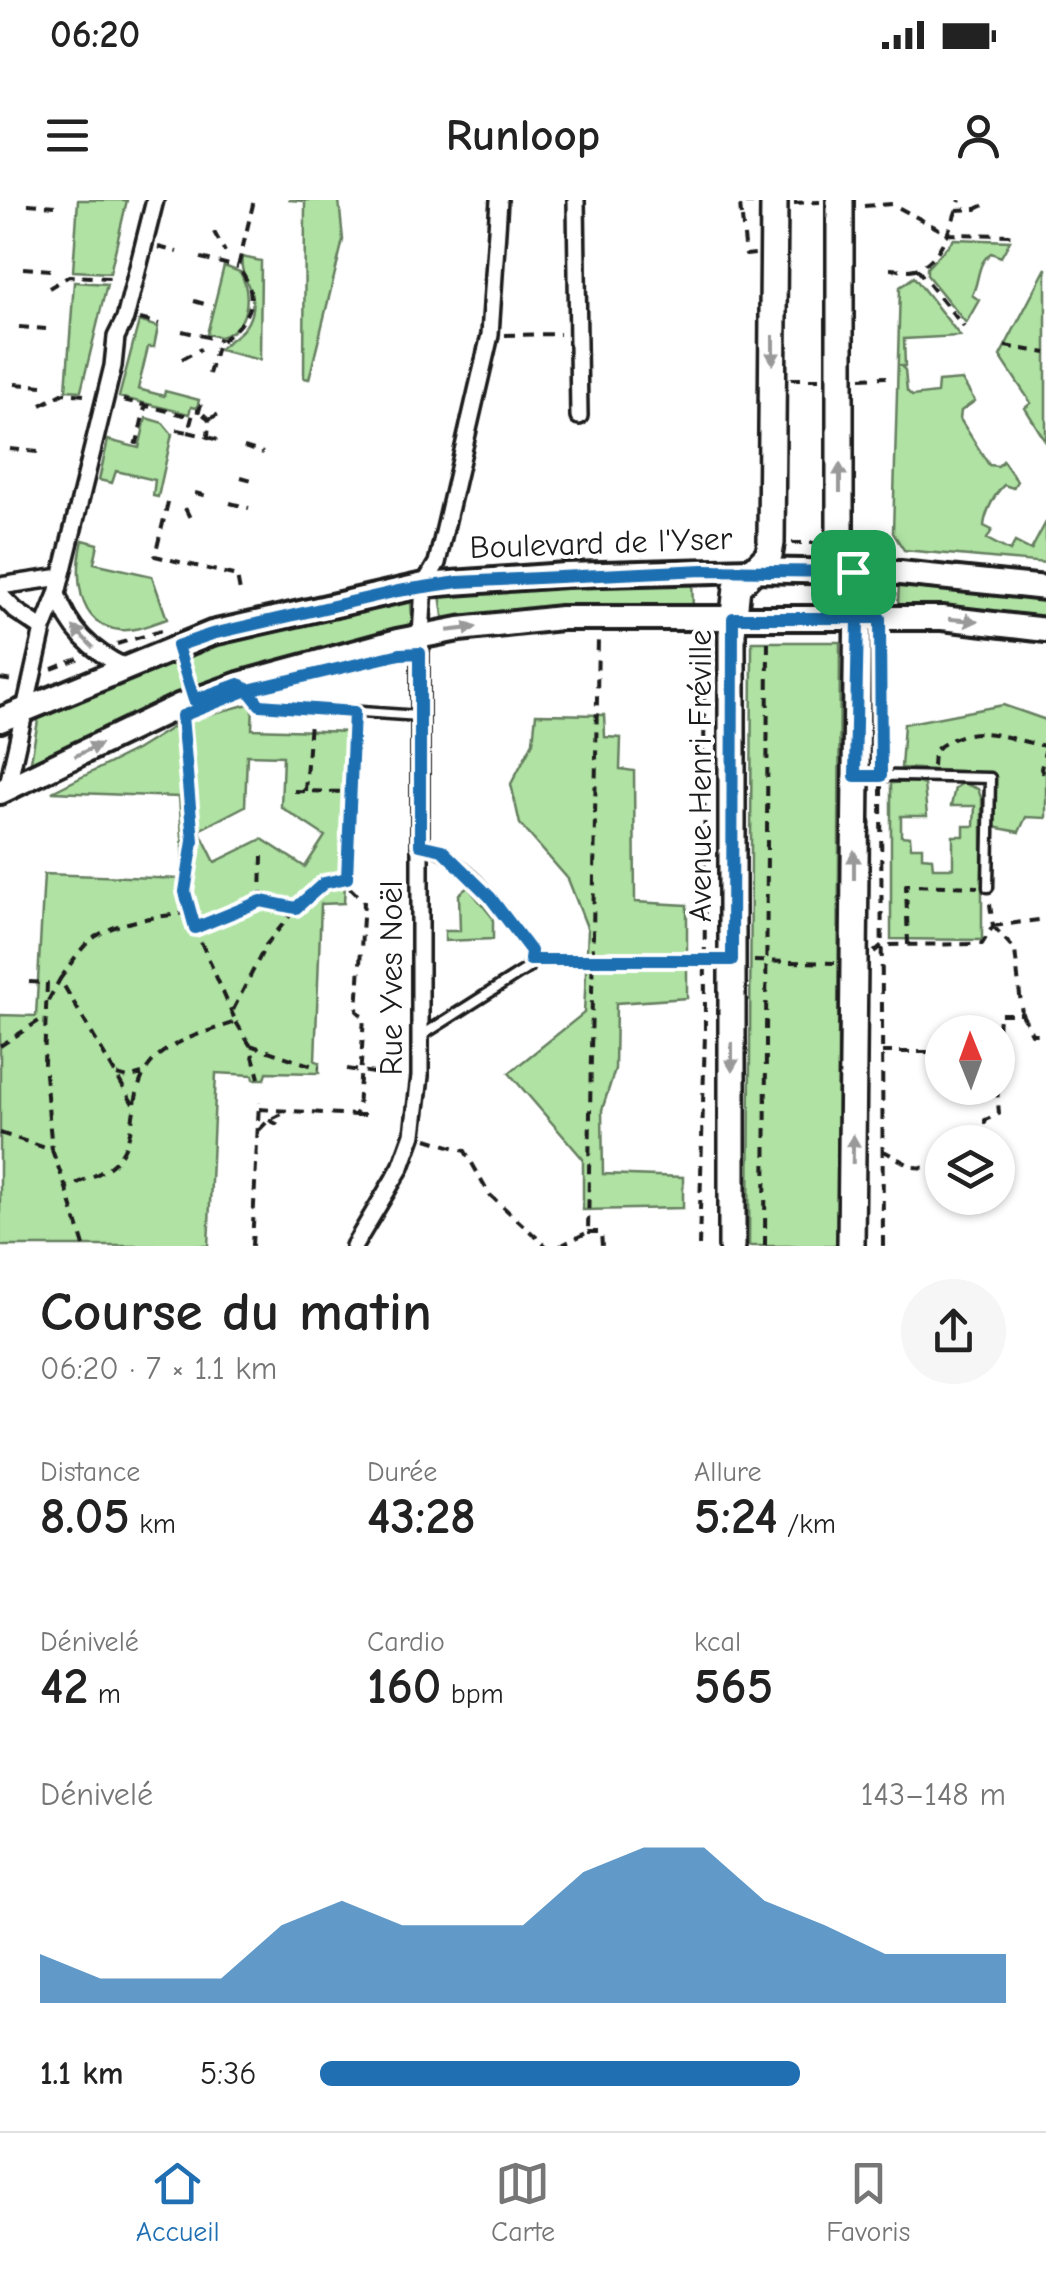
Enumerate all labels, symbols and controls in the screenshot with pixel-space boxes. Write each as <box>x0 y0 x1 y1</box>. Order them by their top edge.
text: 06:20 <box>50 13 140 57</box>
icon: menu <box>40 108 95 163</box>
icon: person <box>951 108 1006 163</box>
text: Runloop <box>446 109 600 161</box>
one-way arrow <box>764 334 780 366</box>
one-way arrow <box>832 462 848 494</box>
street label: Boulevard de l'Yser <box>469 520 733 566</box>
pin <box>811 530 896 615</box>
icon: arrive <box>826 545 881 600</box>
one-way arrow <box>948 613 979 629</box>
one-way arrow <box>447 621 478 637</box>
one-way arrow <box>72 626 95 650</box>
street label: Avenue Henri Fréville <box>682 630 719 922</box>
one-way arrow <box>74 742 103 759</box>
one-way arrow <box>847 849 863 881</box>
street label: Rue Yves Noël <box>373 881 410 1075</box>
north arrow <box>925 1015 1015 1105</box>
map controls <box>925 1015 1015 1215</box>
one-way arrow <box>724 1042 740 1074</box>
button: layers <box>925 1125 1015 1215</box>
one-way arrow <box>845 1132 861 1164</box>
button: share <box>901 1279 1006 1384</box>
text: Course du matin <box>40 1280 432 1344</box>
text: 06:20 · 7 × 1.1 km <box>40 1350 277 1387</box>
text: Distance <box>40 1456 140 1488</box>
text: Durée <box>367 1456 437 1488</box>
text: Allure <box>694 1456 761 1488</box>
text: 8.05 <box>40 1488 130 1546</box>
text: 43:28 <box>367 1488 476 1546</box>
text: 5:24 <box>694 1488 778 1546</box>
text: km <box>130 1508 176 1540</box>
text: /km <box>778 1508 836 1540</box>
text: Dénivelé <box>40 1626 139 1658</box>
text: Cardio <box>367 1626 445 1658</box>
text: kcal <box>694 1626 741 1658</box>
text: 42 <box>40 1658 88 1716</box>
text: 160 <box>367 1658 441 1716</box>
text: 565 <box>694 1658 773 1716</box>
text: m <box>88 1678 121 1710</box>
text: bpm <box>441 1678 504 1710</box>
text: Dénivelé <box>40 1776 153 1813</box>
text: 143–148 m <box>861 1776 1006 1813</box>
text: 1.1 km <box>40 2055 123 2092</box>
text: 5:36 <box>200 2055 257 2092</box>
tab: Accueil <box>136 2156 220 2248</box>
tab: Carte <box>491 2156 555 2248</box>
tab: Favoris <box>826 2156 910 2248</box>

